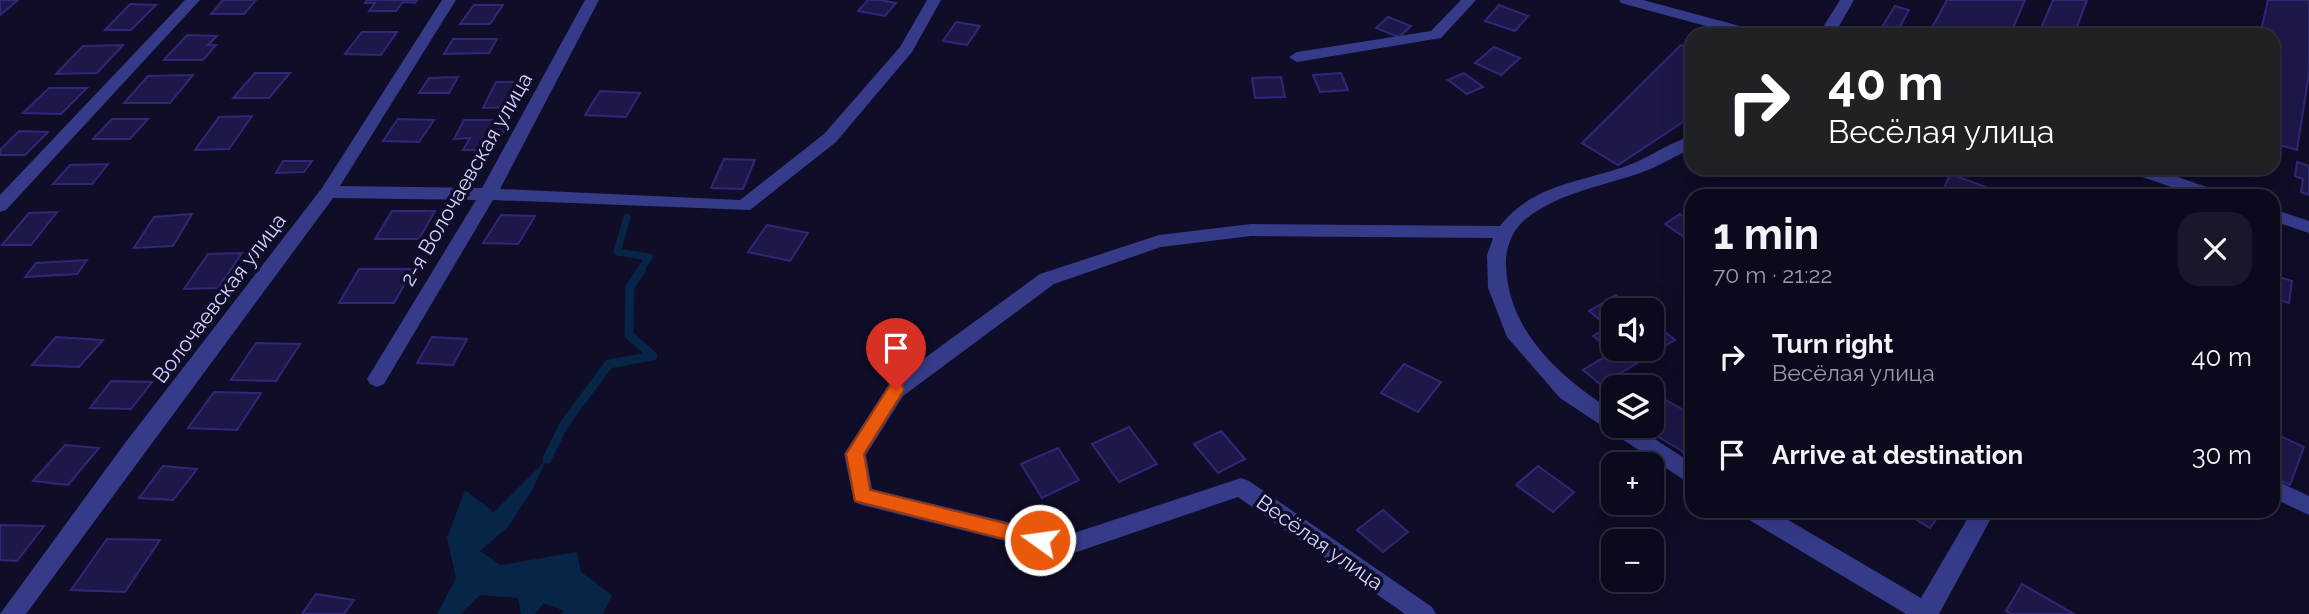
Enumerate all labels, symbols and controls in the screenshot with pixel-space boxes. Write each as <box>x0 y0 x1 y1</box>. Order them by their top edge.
text: 40 m <box>1828 54 1943 111</box>
icon: right <box>1713 56 1804 147</box>
street label: 2-я Волочаевская улица <box>395 68 537 290</box>
text: Весёлая улица <box>1828 113 2054 150</box>
street label: Волочаевская улица <box>147 208 291 388</box>
text: 1 min <box>1713 210 1819 259</box>
button: close <box>2178 212 2252 286</box>
text: 70 m · 21:22 <box>1713 261 1832 288</box>
map controls <box>1601 298 1664 592</box>
button: sound <box>1601 298 1664 361</box>
pin <box>866 318 926 390</box>
icon: arrive <box>877 329 915 367</box>
text: Turn right <box>1772 329 1893 359</box>
icon: right <box>1713 338 1751 376</box>
text: 40 m <box>2191 342 2252 372</box>
text: Весёлая улица <box>1772 359 1935 386</box>
button: layers <box>1601 375 1664 438</box>
icon: arrive <box>1713 436 1751 474</box>
text: Arrive at destination <box>1772 440 2023 470</box>
text: 30 m <box>2192 440 2252 470</box>
button: + <box>1601 452 1664 515</box>
street label: Весёлая улица <box>1252 489 1388 595</box>
position arrow <box>1003 503 1077 577</box>
button: − <box>1601 529 1664 592</box>

